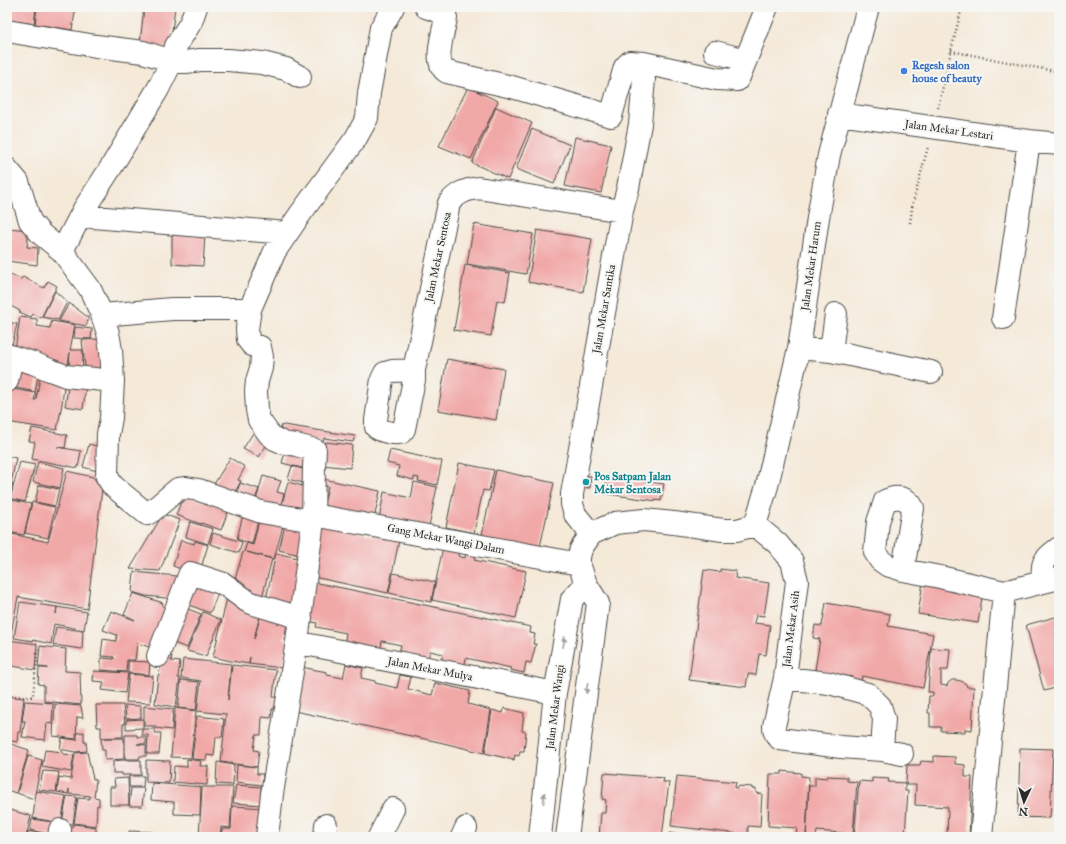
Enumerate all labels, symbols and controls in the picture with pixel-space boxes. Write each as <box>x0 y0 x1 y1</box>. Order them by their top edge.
place label: Regesh salon house of beauty <box>911 59 983 86</box>
marker: Regesh salon house of beauty <box>899 66 909 76</box>
street label: Jalan Mekar Lestari <box>903 117 994 144</box>
street label: Jalan Mekar Sentosa <box>422 210 455 304</box>
street label: Jalan Mekar Harum <box>798 220 825 313</box>
street label: Jalan Mekar Santika <box>590 263 619 356</box>
place label: Pos Satpam Jalan Mekar Sentosa <box>594 470 671 496</box>
marker: Pos Satpam Jalan Mekar Sentosa <box>581 477 591 487</box>
street label: Gang Mekar Wangi Dalam <box>386 521 507 557</box>
street label: Jalan Mekar Asih <box>780 590 803 669</box>
one-way arrow <box>561 635 567 648</box>
street label: Jalan Mekar Mulya <box>385 654 474 685</box>
street label: Jalan Mekar Wangi <box>543 664 568 751</box>
one-way arrow <box>584 682 590 694</box>
north arrow <box>1004 782 1044 822</box>
one-way arrow <box>541 792 548 804</box>
text: N <box>1018 805 1028 818</box>

